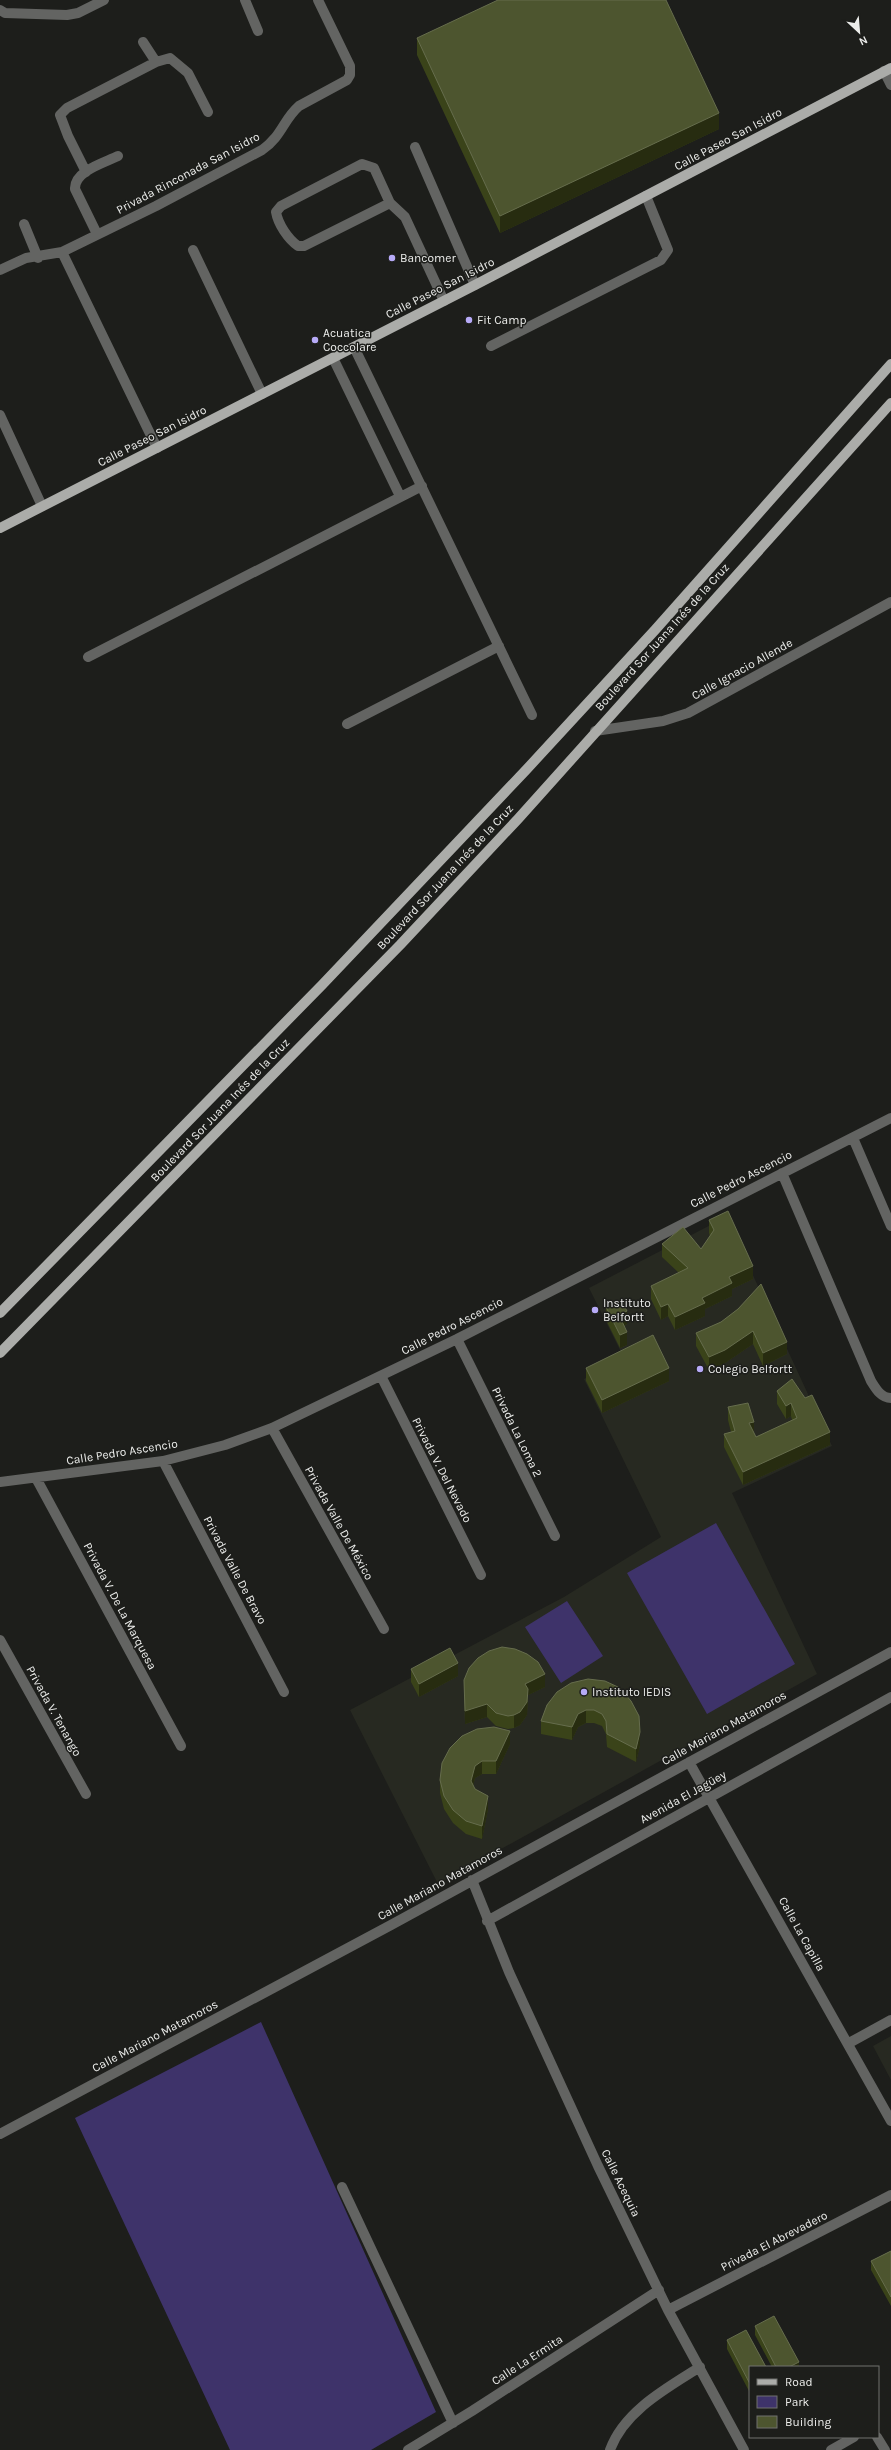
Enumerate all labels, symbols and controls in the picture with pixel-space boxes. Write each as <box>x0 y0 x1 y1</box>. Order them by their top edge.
north arrow <box>839 12 879 52</box>
text: N <box>857 33 870 48</box>
street label: Calle Paseo San Isidro <box>672 105 784 173</box>
street label: Privada Rinconada San Isidro <box>114 129 262 217</box>
place label: Bancomer <box>400 251 456 265</box>
marker: Bancomer <box>387 253 397 263</box>
street label: Calle Paseo San Isidro <box>383 255 497 321</box>
place label: Fit Camp <box>477 313 526 327</box>
marker: Fit Camp <box>464 315 474 325</box>
place label: Acuatica Coccolare <box>323 326 376 354</box>
marker: Acuatica Coccolare <box>310 335 320 345</box>
street label: Calle Paseo San Isidro <box>95 403 209 469</box>
street label: Boulevard Sor Juana Inés de la Cruz <box>592 560 732 714</box>
street label: Calle Ignacio Allende <box>689 635 795 703</box>
street label: Boulevard Sor Juana Inés de la Cruz <box>374 801 516 953</box>
street label: Boulevard Sor Juana Inés de la Cruz <box>148 1035 293 1185</box>
street label: Calle Pedro Ascencio <box>688 1147 794 1211</box>
street label: Calle Pedro Ascencio <box>399 1294 505 1358</box>
place label: Instituto Belfortt <box>603 1296 651 1324</box>
marker: Instituto Belfortt <box>590 1305 600 1315</box>
place label: Colegio Belfortt <box>708 1362 793 1376</box>
marker: Colegio Belfortt <box>695 1364 705 1374</box>
street label: Privada La Loma 2 <box>489 1385 545 1479</box>
street label: Privada V. Del Nevado <box>409 1415 475 1525</box>
street label: Calle Pedro Ascencio <box>65 1436 179 1468</box>
street label: Privada Valle De México <box>302 1464 376 1582</box>
street label: Privada Valle De Bravo <box>201 1514 269 1626</box>
street label: Privada V. De La Marquesa <box>80 1540 160 1672</box>
street label: Privada V. Tenango <box>23 1663 85 1759</box>
place label: Instituto IEDIS <box>592 1685 671 1699</box>
marker: Instituto IEDIS <box>579 1687 589 1697</box>
street label: Calle Mariano Matamoros <box>659 1688 789 1768</box>
street label: Avenida El Jagüey <box>637 1767 729 1826</box>
street label: Calle Mariano Matamoros <box>375 1843 505 1923</box>
street label: Calle La Capilla <box>776 1894 828 1974</box>
street label: Calle Mariano Matamoros <box>90 1997 220 2075</box>
street label: Calle Acequia <box>599 2147 643 2219</box>
street label: Privada El Abrevadero <box>718 2208 830 2274</box>
street label: Calle La Ermita <box>489 2332 565 2388</box>
legend <box>749 2366 879 2438</box>
text: Road <box>785 2375 813 2389</box>
text: Park <box>785 2395 810 2409</box>
text: Building <box>785 2415 832 2429</box>

